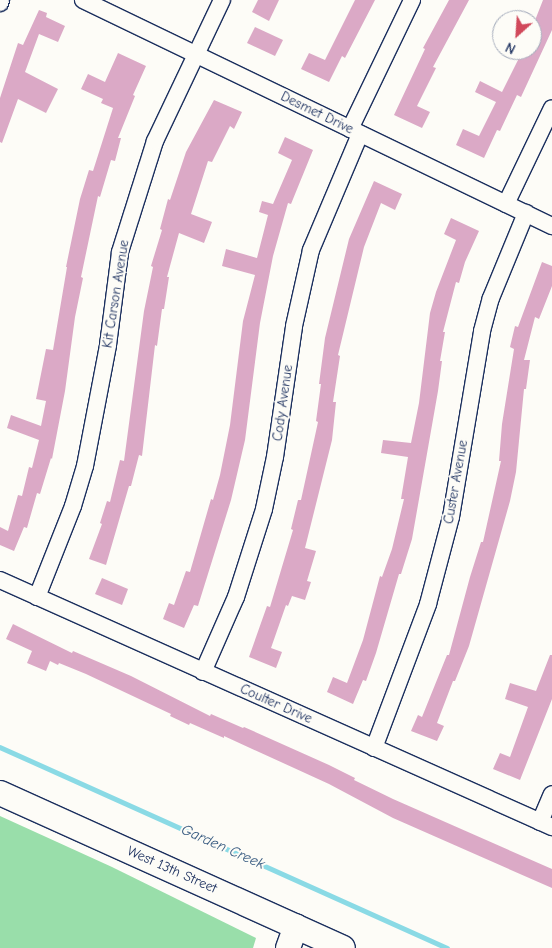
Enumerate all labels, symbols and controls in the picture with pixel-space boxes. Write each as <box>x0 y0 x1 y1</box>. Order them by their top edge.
north arrow <box>492 10 542 60</box>
text: N <box>503 38 518 58</box>
street label: Desmet Drive <box>278 88 356 138</box>
street label: Kit Carson Avenue <box>99 239 133 349</box>
street label: Cody Avenue <box>269 364 297 442</box>
street label: Custer Avenue <box>440 439 472 525</box>
street label: Coulter Drive <box>237 681 315 727</box>
water label: Garden Creek <box>178 821 268 873</box>
street label: West 13th Street <box>124 843 220 897</box>

